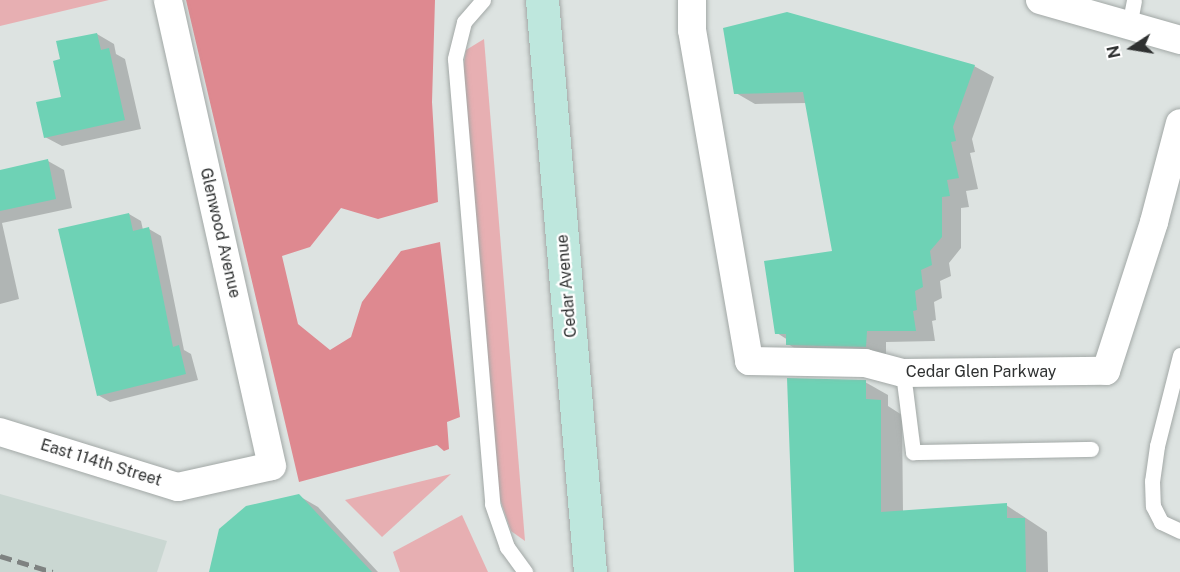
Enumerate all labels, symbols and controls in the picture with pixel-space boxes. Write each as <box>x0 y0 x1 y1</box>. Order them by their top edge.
north arrow <box>1102 18 1162 78</box>
text: N <box>1103 44 1124 60</box>
street label: Glenwood Avenue <box>196 166 244 300</box>
street label: Cedar Avenue <box>553 234 581 338</box>
street label: Cedar Glen Parkway <box>906 362 1056 382</box>
street label: East 114th Street <box>38 435 164 491</box>

